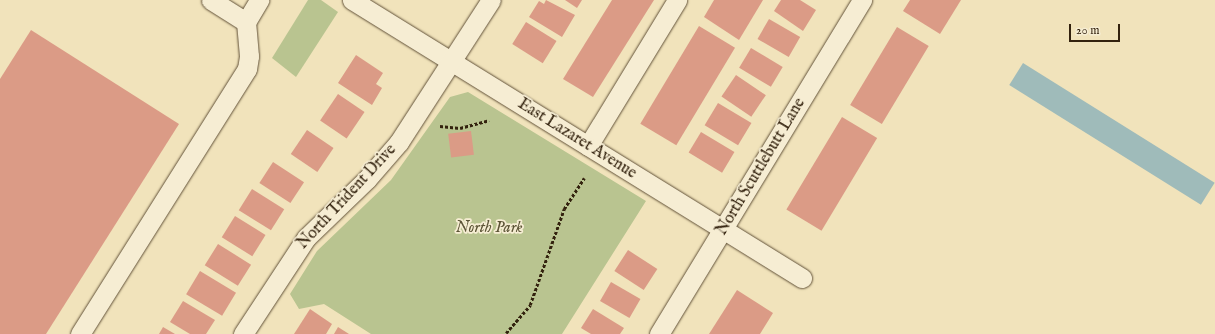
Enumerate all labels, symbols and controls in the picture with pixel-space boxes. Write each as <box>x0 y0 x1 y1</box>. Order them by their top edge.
scale bar <box>1071 16 1122 42</box>
text: 20 m <box>1076 23 1099 38</box>
street label: East Lazaret Avenue <box>514 95 640 183</box>
street label: North Scuttlebutt Lane <box>712 95 810 239</box>
street label: North Trident Drive <box>293 141 401 253</box>
park label: North Park <box>455 218 523 238</box>

